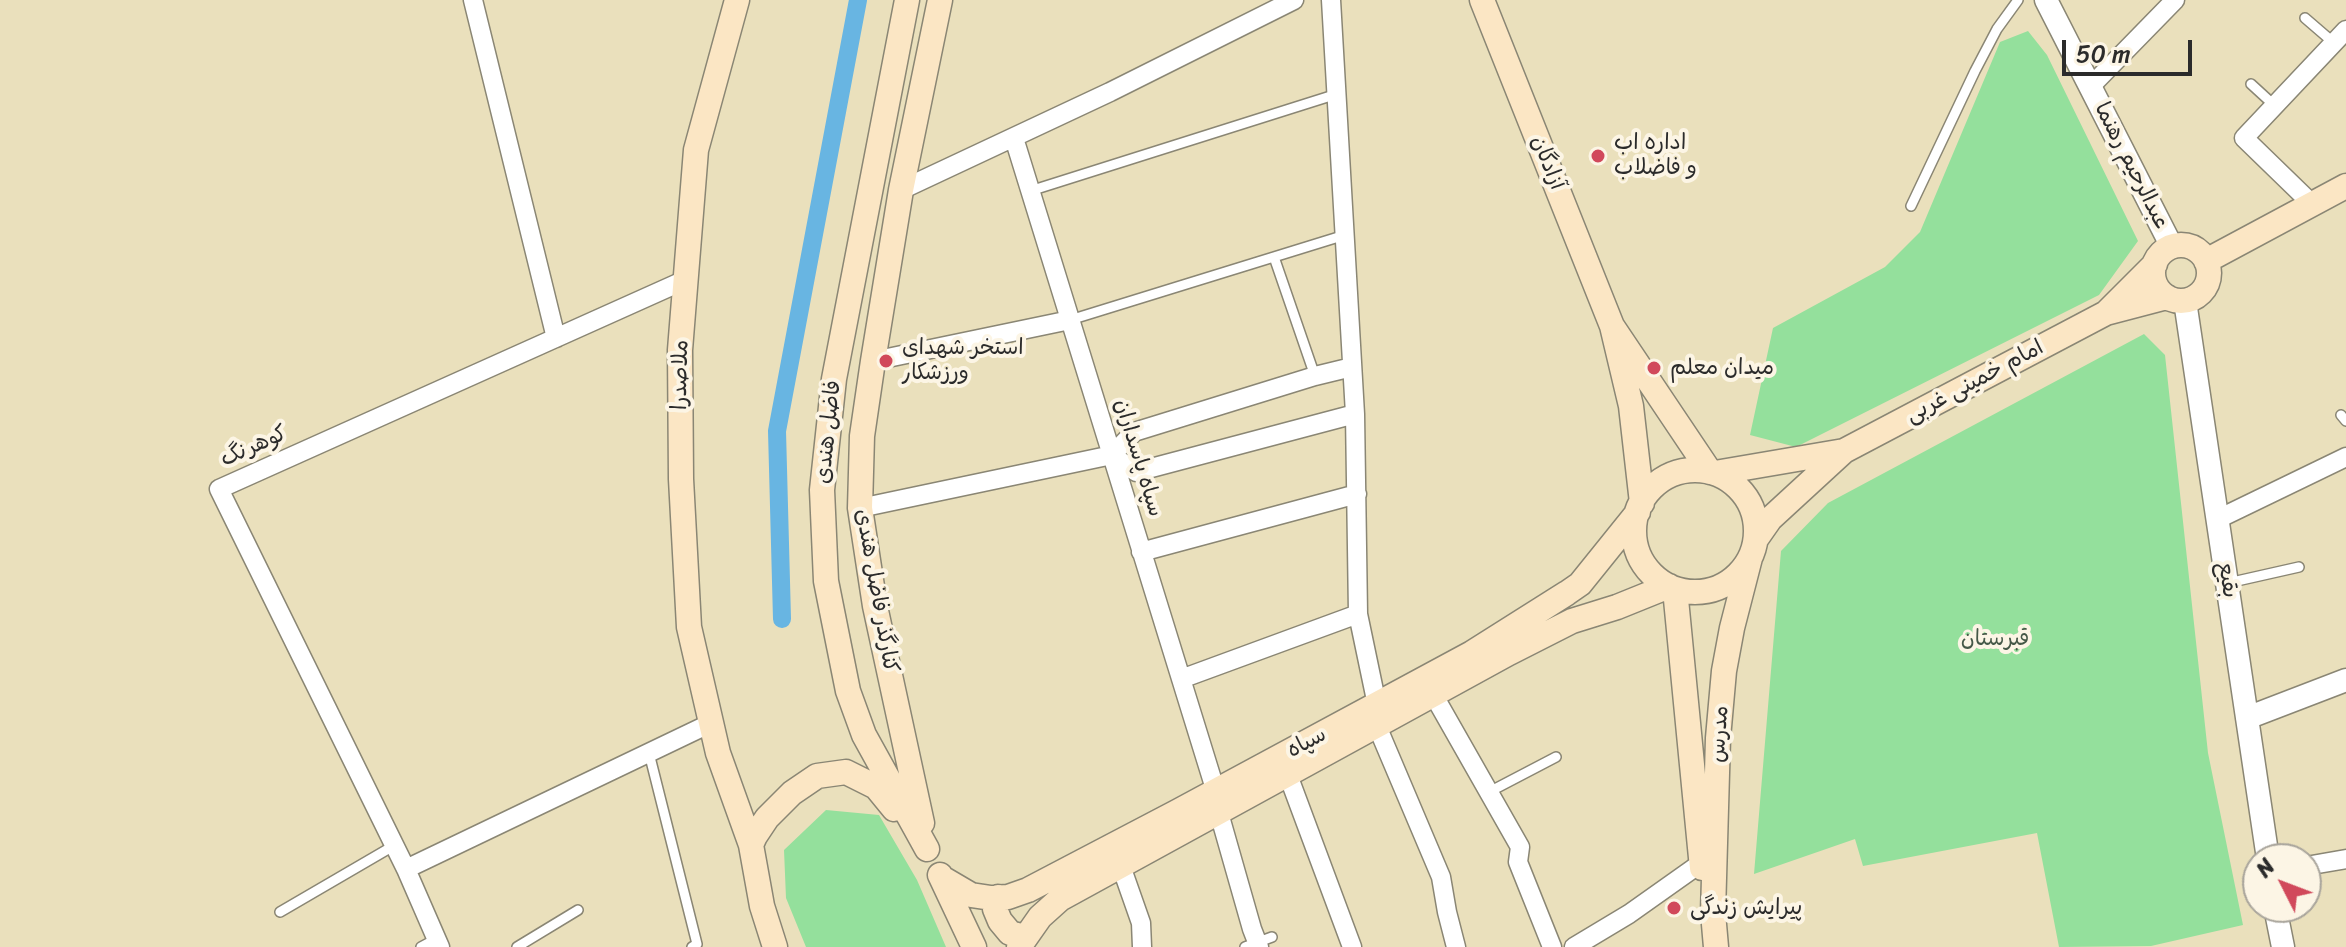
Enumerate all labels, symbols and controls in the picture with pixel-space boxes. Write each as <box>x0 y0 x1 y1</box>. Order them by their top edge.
scale bar <box>2066 24 2196 74</box>
text: 50 m <box>2076 33 2131 75</box>
street label: عبدالرحیم رهنما <box>2088 98 2174 234</box>
place label: اداره اب و فاضلاب <box>1614 130 1697 182</box>
street label: آزادگان <box>1524 132 1570 194</box>
marker: اداره اب و فاضلاب <box>1589 147 1607 165</box>
place label: استخر شهدای ورزشکار <box>902 335 1024 386</box>
street label: امام خمینی غربی <box>1902 335 2048 429</box>
street label: ملاصدرا <box>667 340 695 410</box>
marker: استخر شهدای ورزشکار <box>877 352 895 370</box>
place label: میدان معلم <box>1670 355 1774 381</box>
marker: میدان معلم <box>1645 359 1663 377</box>
street label: فاضل هندی <box>810 379 848 485</box>
street label: سپاه پاسداران <box>1108 396 1168 520</box>
street label: کوهرنگ <box>217 421 291 473</box>
street label: کنارگذر فاضل هندی <box>849 507 903 675</box>
street label: بقیع <box>2211 560 2243 600</box>
park label: قبرستان <box>1961 626 2029 652</box>
street label: مدرس <box>1705 705 1735 763</box>
street label: سپاه <box>1283 722 1331 764</box>
north arrow <box>2242 843 2322 923</box>
text: N <box>2246 849 2285 887</box>
place label: پیرایش زندگی <box>1690 895 1803 921</box>
marker: پیرایش زندگی <box>1665 899 1683 917</box>

